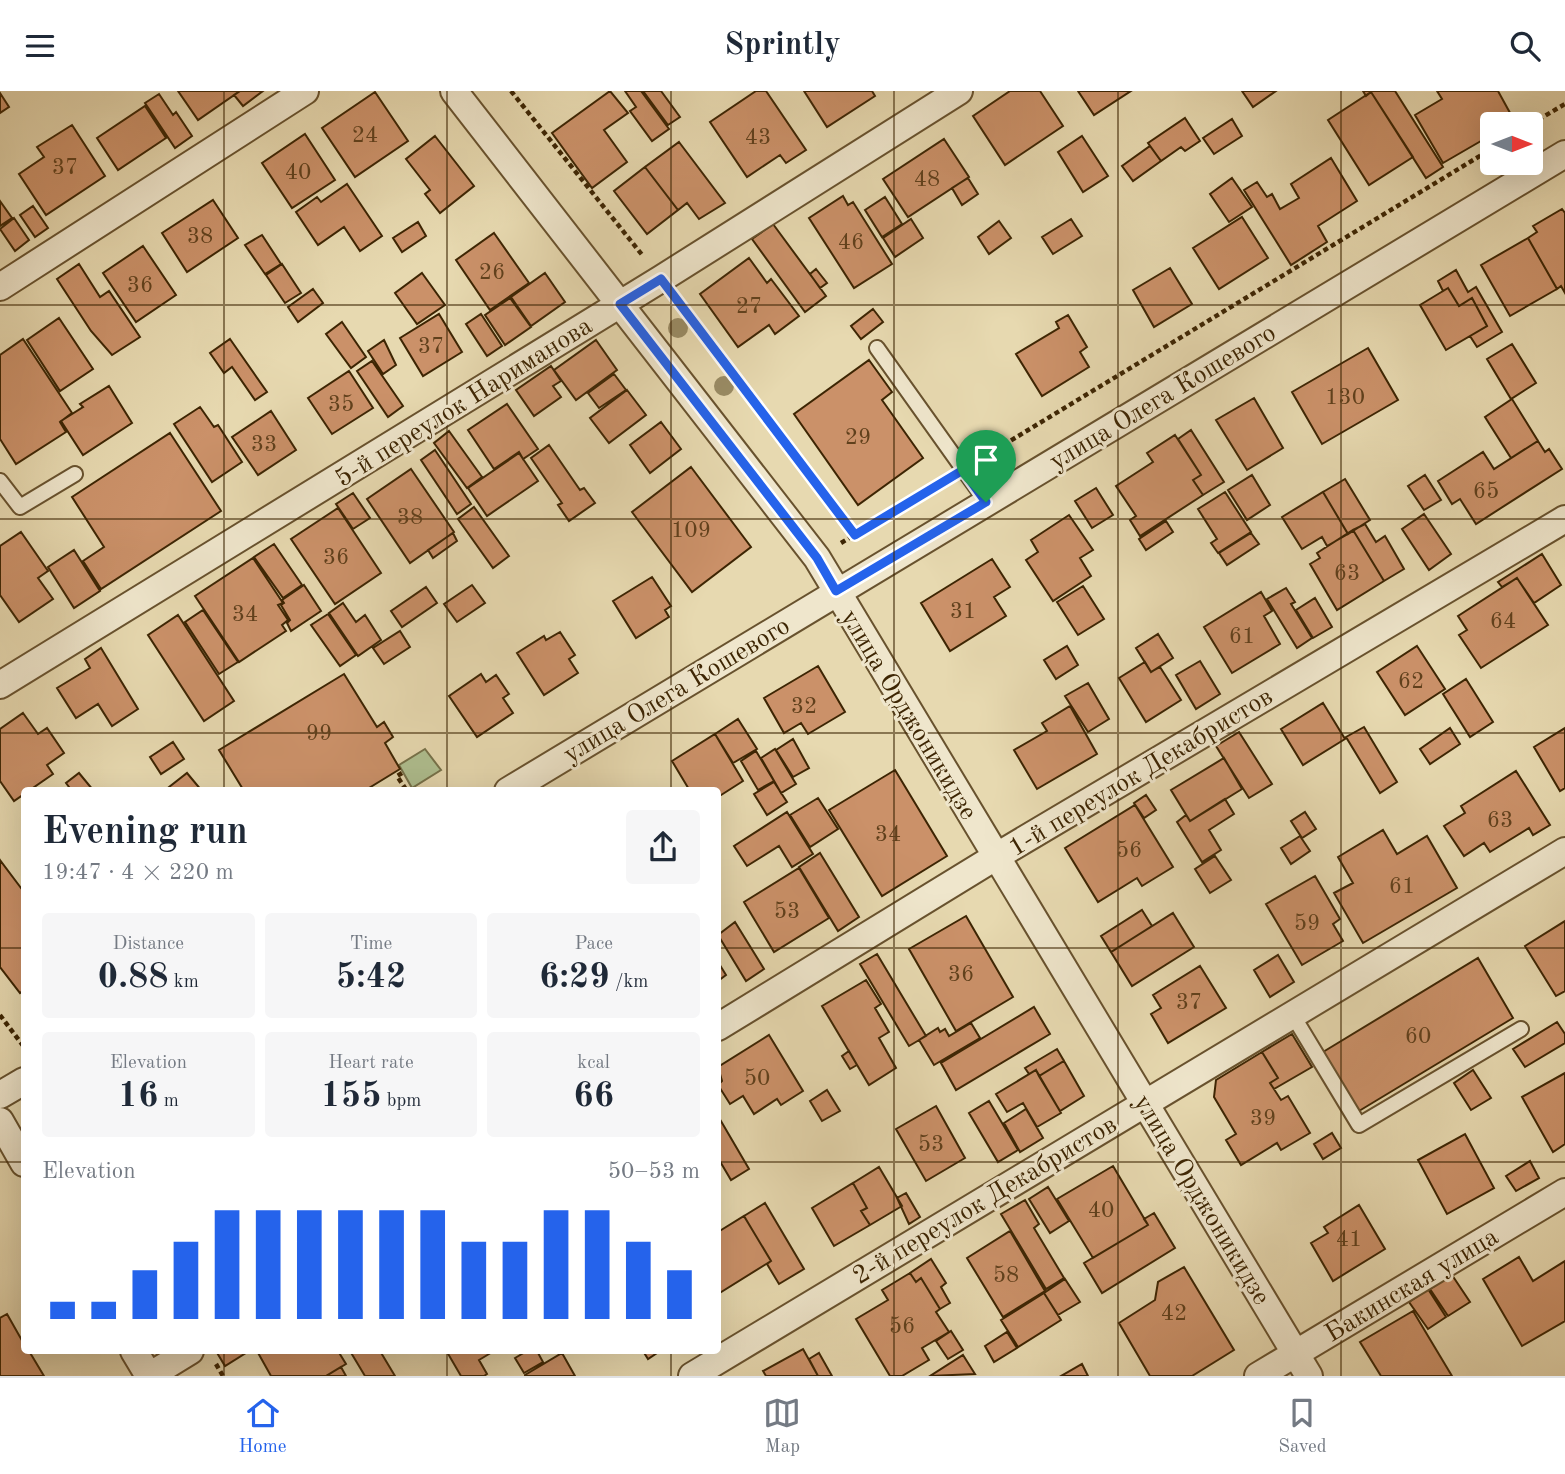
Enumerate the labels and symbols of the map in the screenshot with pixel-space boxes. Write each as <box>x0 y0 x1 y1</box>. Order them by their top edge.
north arrow <box>1480 112 1544 175</box>
house number: 24 <box>352 124 378 147</box>
house number: 43 <box>745 126 771 149</box>
house number: 37 <box>52 156 78 179</box>
house number: 40 <box>285 161 311 184</box>
house number: 48 <box>914 168 940 191</box>
house number: 38 <box>187 225 213 248</box>
house number: 46 <box>838 231 864 254</box>
house number: 26 <box>479 261 505 284</box>
house number: 36 <box>127 274 153 297</box>
house number: 27 <box>736 295 762 318</box>
street label: 5-й переулок Нариманова <box>331 313 597 493</box>
street label: улица Олега Кошевого <box>1045 320 1281 475</box>
house number: 37 <box>418 335 444 358</box>
house number: 130 <box>1325 386 1365 409</box>
house number: 35 <box>328 393 354 416</box>
house number: 29 <box>845 426 871 449</box>
pin <box>956 430 1016 502</box>
house number: 33 <box>251 433 277 456</box>
house number: 65 <box>1473 480 1499 503</box>
house number: 38 <box>397 506 423 529</box>
house number: 109 <box>671 519 711 542</box>
house number: 36 <box>323 546 349 569</box>
house number: 63 <box>1334 562 1360 585</box>
house number: 31 <box>950 600 976 623</box>
house number: 34 <box>232 603 258 626</box>
street label: улица Орджоникидзе <box>835 605 981 825</box>
house number: 64 <box>1490 610 1516 633</box>
street label: улица Олега Кошевого <box>559 613 795 768</box>
house number: 61 <box>1229 625 1255 648</box>
house number: 62 <box>1398 670 1424 693</box>
street label: 1-й переулок Декабристов <box>1005 684 1277 862</box>
house number: 32 <box>791 695 817 718</box>
house number: 99 <box>306 722 332 745</box>
house number: 63 <box>1487 809 1513 832</box>
house number: 34 <box>875 823 901 846</box>
house number: 56 <box>1116 839 1142 862</box>
house number: 61 <box>1389 875 1415 898</box>
house number: 53 <box>774 900 800 923</box>
house number: 59 <box>1294 912 1320 935</box>
house number: 36 <box>948 963 974 986</box>
house number: 37 <box>1176 991 1202 1014</box>
house number: 60 <box>1405 1025 1431 1048</box>
house number: 50 <box>744 1067 770 1090</box>
street label: улица Орджоникидзе <box>1128 1090 1274 1310</box>
house number: 39 <box>1250 1107 1276 1130</box>
street label: 2-й переулок Декабристов <box>849 1112 1121 1290</box>
house number: 53 <box>918 1133 944 1156</box>
house number: 40 <box>1088 1199 1114 1222</box>
street label: Бакинская улица <box>1321 1224 1503 1348</box>
house number: 41 <box>1336 1228 1362 1251</box>
house number: 58 <box>993 1264 1019 1287</box>
house number: 42 <box>1161 1302 1187 1325</box>
house number: 56 <box>889 1315 915 1338</box>

